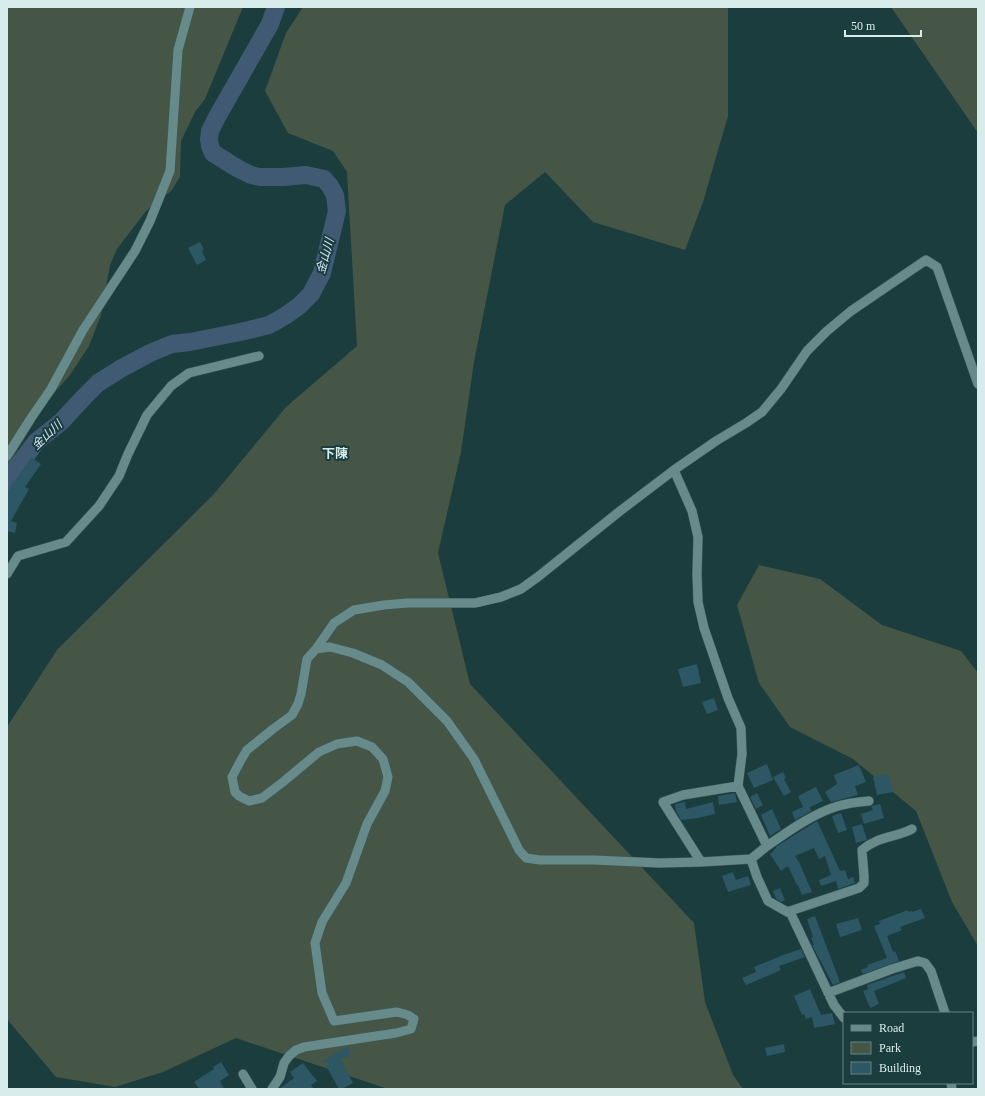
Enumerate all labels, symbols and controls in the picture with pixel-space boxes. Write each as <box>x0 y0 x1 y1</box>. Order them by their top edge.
scale bar <box>845 12 921 38</box>
text: 50 m <box>851 19 876 33</box>
water label: 金山川 <box>313 235 337 275</box>
water label: 金山川 <box>29 416 66 452</box>
district label: 下陳 <box>322 446 348 461</box>
legend <box>843 1012 973 1084</box>
text: Road <box>879 1021 904 1035</box>
text: Park <box>879 1041 901 1055</box>
text: Building <box>879 1061 921 1075</box>

